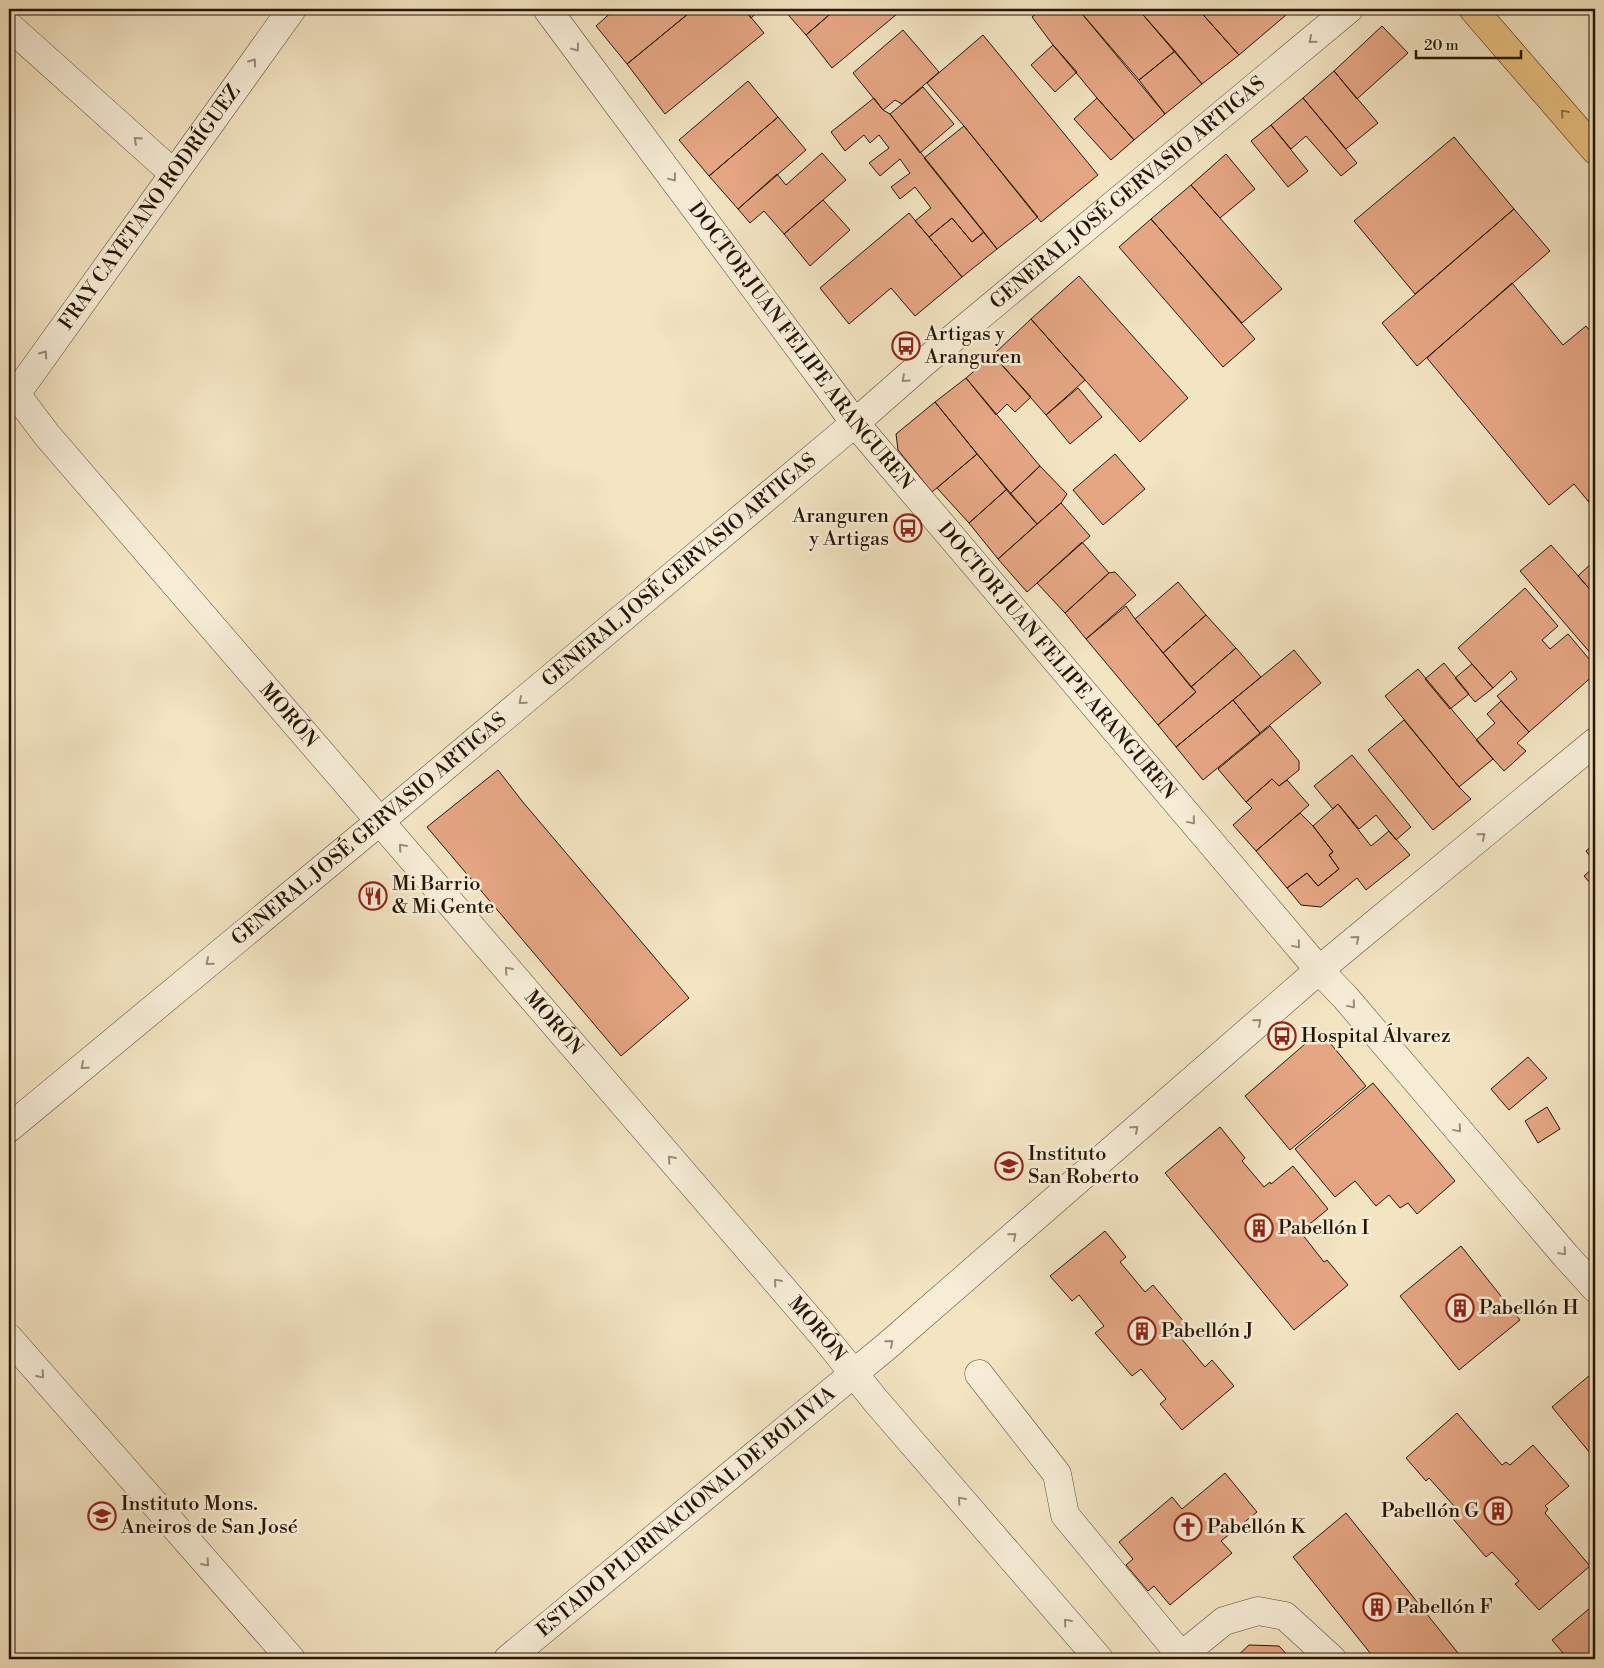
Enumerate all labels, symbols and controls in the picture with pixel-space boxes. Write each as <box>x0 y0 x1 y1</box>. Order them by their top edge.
scale bar <box>1416 28 1522 60</box>
one-way arrow <box>1309 34 1318 43</box>
text: 20 m <box>1424 36 1459 55</box>
one-way arrow <box>570 42 579 52</box>
one-way arrow <box>248 59 256 68</box>
street label: GENERAL JOSÉ GERVASIO ARTIGAS <box>985 71 1271 315</box>
street label: FRAY CAYETANO RODRÍGUEZ <box>54 80 246 335</box>
one-way arrow <box>1560 110 1569 119</box>
one-way arrow <box>134 137 143 146</box>
one-way arrow <box>667 172 676 182</box>
street label: DOCTOR JUAN FELIPE ARANGUREN <box>683 197 919 495</box>
place label: Artigas y Aranguren <box>924 322 1022 370</box>
bus stop icon: Artigas y Aranguren <box>891 331 921 361</box>
one-way arrow <box>38 350 47 360</box>
one-way arrow <box>901 374 910 383</box>
street label: GENERAL JOSÉ GERVASIO ARTIGAS <box>537 448 822 692</box>
place label: Aranguren y Artigas <box>791 504 889 552</box>
bus stop icon: Aranguren y Artigas <box>893 513 923 543</box>
street label: DOCTOR JUAN FELIPE ARANGUREN <box>932 517 1181 805</box>
street label: MORÓN <box>254 678 323 753</box>
one-way arrow <box>519 696 528 705</box>
street label: GENERAL JOSÉ GERVASIO ARTIGAS <box>227 708 512 951</box>
one-way arrow <box>1186 815 1195 824</box>
one-way arrow <box>1476 832 1485 841</box>
one-way arrow <box>398 844 407 853</box>
place label: Mi Barrio & Mi Gente <box>392 872 494 920</box>
restaurant icon: Mi Barrio & Mi Gente <box>358 881 388 911</box>
one-way arrow <box>1350 936 1359 945</box>
one-way arrow <box>1292 939 1300 948</box>
one-way arrow <box>206 957 215 965</box>
one-way arrow <box>504 967 513 976</box>
street label: MORÓN <box>519 985 588 1060</box>
one-way arrow <box>1347 1000 1356 1009</box>
one-way arrow <box>1252 1019 1261 1028</box>
bus stop icon: Hospital Álvarez <box>1267 1021 1297 1051</box>
place label: Hospital Álvarez <box>1301 1023 1450 1049</box>
one-way arrow <box>81 1060 90 1068</box>
one-way arrow <box>1452 1123 1460 1132</box>
one-way arrow <box>1130 1126 1139 1135</box>
place label: Instituto San Roberto <box>1028 1142 1139 1190</box>
school or university icon: Instituto San Roberto <box>994 1151 1024 1181</box>
one-way arrow <box>668 1156 677 1165</box>
building icon: Pabellón I <box>1244 1213 1274 1243</box>
place label: Pabellón I <box>1278 1216 1369 1241</box>
one-way arrow <box>1007 1233 1016 1242</box>
one-way arrow <box>1558 1247 1567 1256</box>
one-way arrow <box>774 1279 783 1288</box>
street label: MORÓN <box>783 1291 852 1367</box>
building icon: Pabellón H <box>1445 1293 1475 1323</box>
place label: Pabellón H <box>1479 1296 1578 1321</box>
building icon: Pabellón J <box>1127 1316 1157 1346</box>
place label: Pabellón J <box>1161 1319 1254 1344</box>
one-way arrow <box>885 1340 894 1349</box>
one-way arrow <box>35 1369 44 1378</box>
street label: ESTADO PLURINACIONAL DE BOLIVIA <box>532 1381 842 1642</box>
place label: Instituto Mons. Aneiros de San José <box>120 1492 298 1540</box>
one-way arrow <box>957 1496 966 1505</box>
building icon: Pabellón G <box>1483 1496 1513 1526</box>
place label: Pabellón G <box>1381 1499 1479 1524</box>
school or university icon: Instituto Mons. Aneiros de San José <box>87 1501 117 1531</box>
church icon: Pabellón K <box>1173 1512 1203 1542</box>
place label: Pabellón K <box>1207 1515 1306 1540</box>
one-way arrow <box>200 1557 209 1566</box>
building icon: Pabellón F <box>1362 1592 1392 1622</box>
place label: Pabellón F <box>1396 1595 1493 1620</box>
one-way arrow <box>1064 1619 1073 1628</box>

